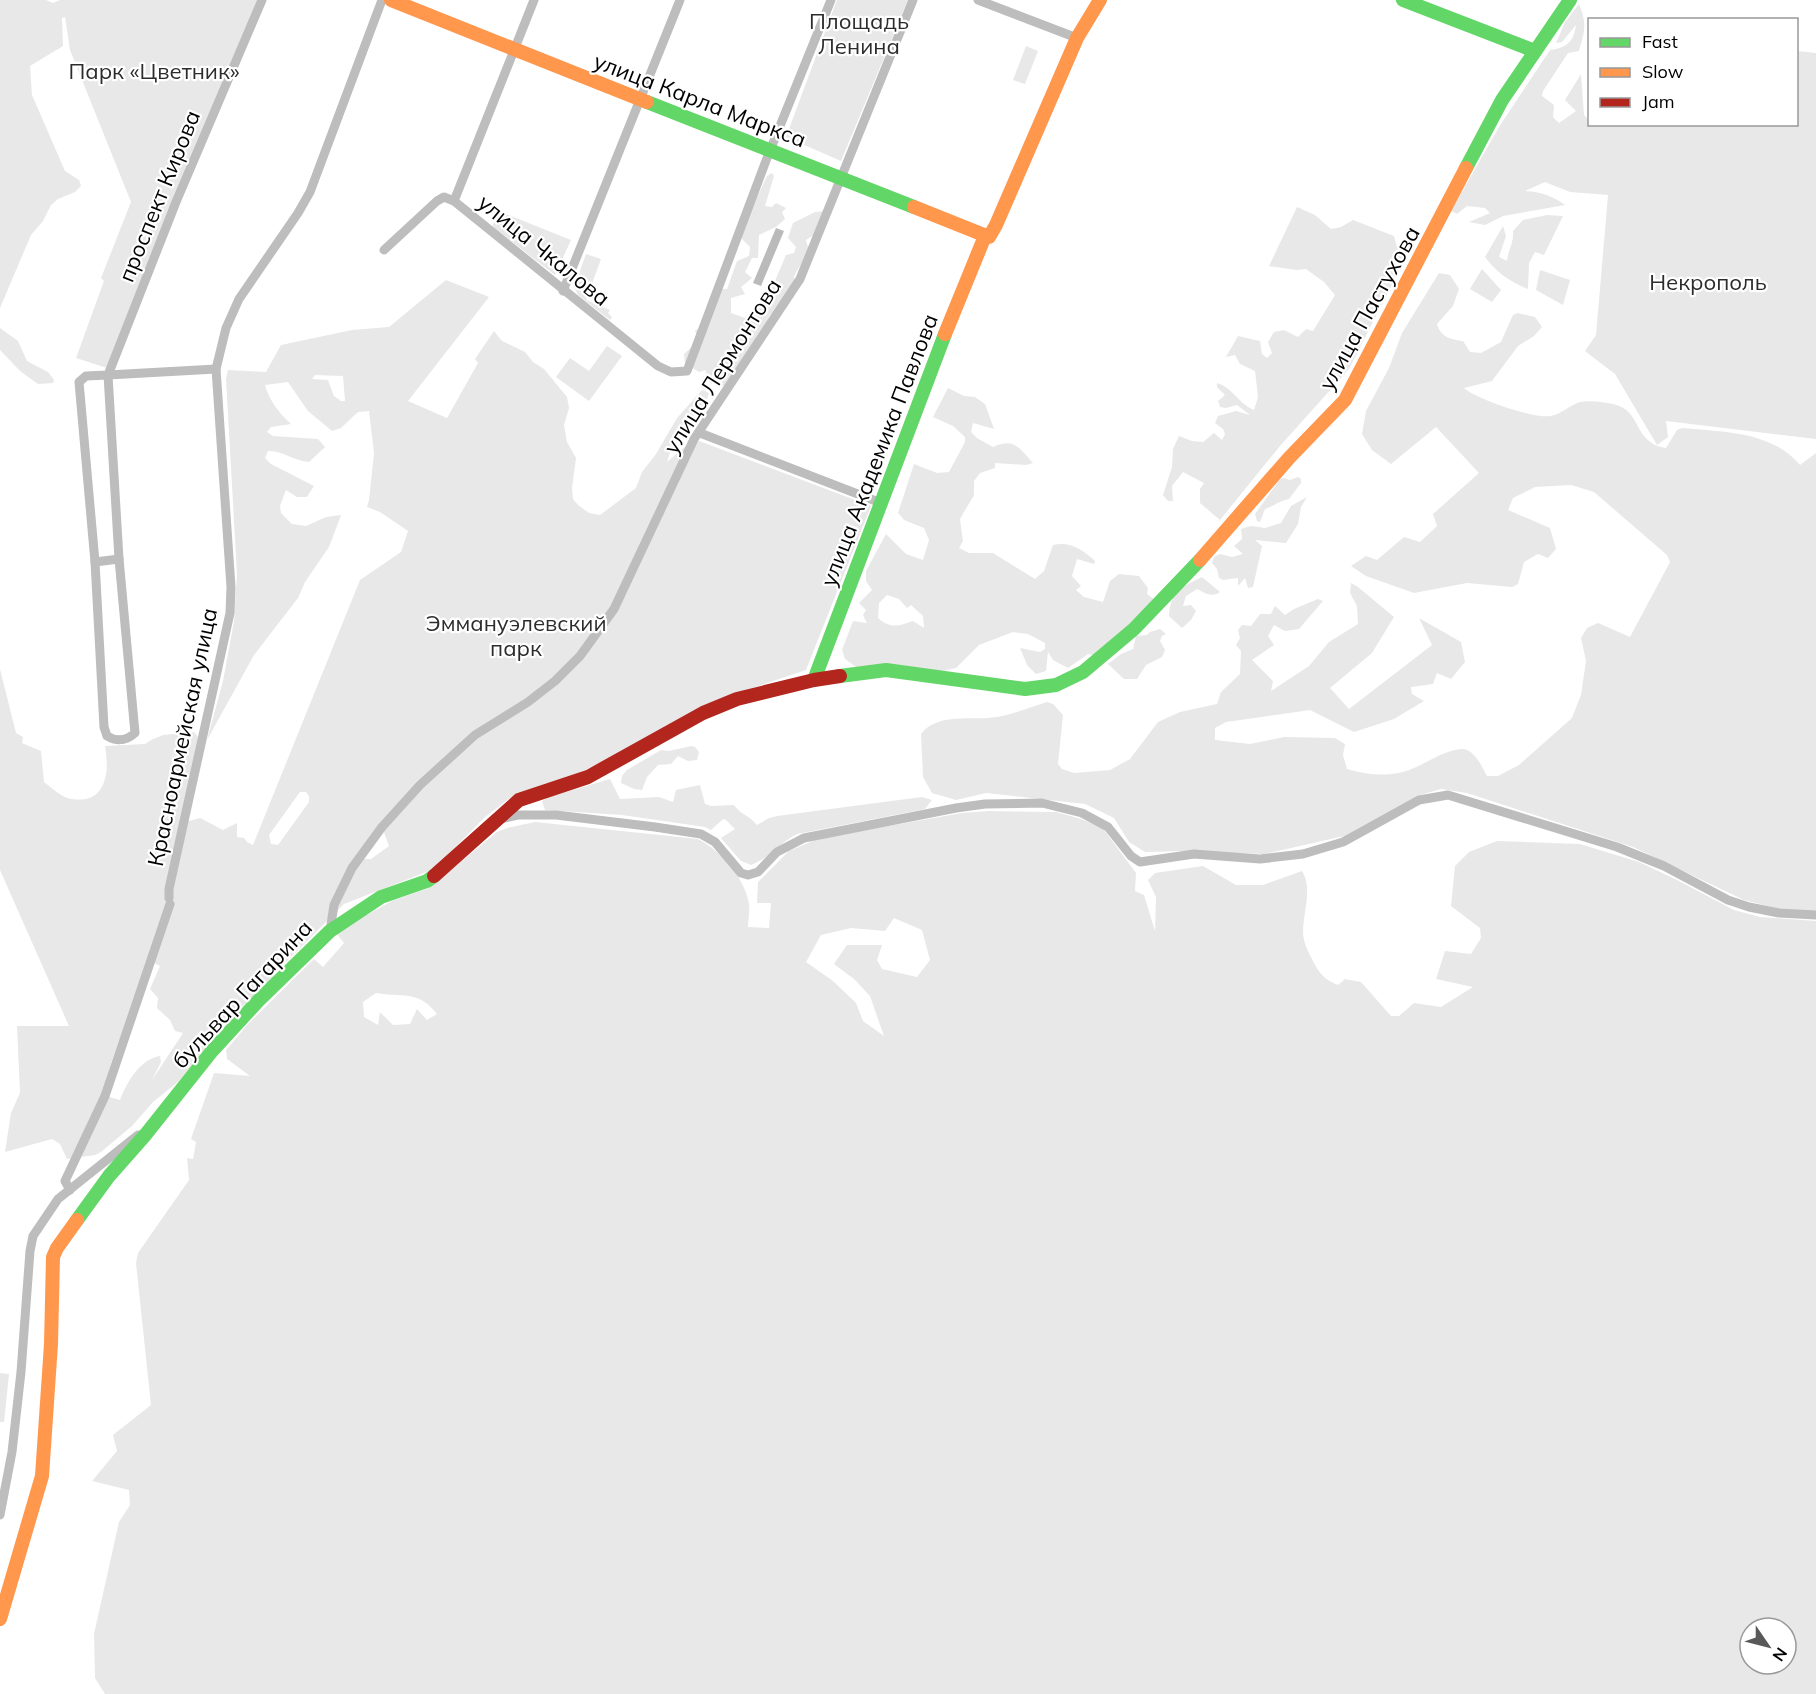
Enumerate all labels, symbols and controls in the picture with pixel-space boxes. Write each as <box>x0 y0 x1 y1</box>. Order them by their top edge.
park label: Площадь Ленина <box>809 7 909 60</box>
legend <box>1588 18 1798 126</box>
text: Fast <box>1642 30 1678 53</box>
street label: улица Карла Маркса <box>590 47 810 153</box>
park label: Парк «Цветник» <box>68 57 240 85</box>
text: Slow <box>1642 60 1684 83</box>
text: Jam <box>1642 90 1675 113</box>
street label: проспект Кирова <box>112 106 206 286</box>
street label: улица Чкалова <box>472 188 616 312</box>
street label: улица Пастухова <box>1312 221 1426 395</box>
park label: Некрополь <box>1649 268 1767 296</box>
street label: улица Лермонтова <box>657 273 787 459</box>
street label: улица Академика Павлова <box>814 310 944 590</box>
street label: Красноармейская улица <box>141 605 223 869</box>
park label: Эммануэлевский парк <box>426 609 607 662</box>
street label: бульвар Гагарина <box>166 914 318 1074</box>
north arrow <box>1738 1616 1798 1676</box>
text: N <box>1769 1644 1792 1665</box>

